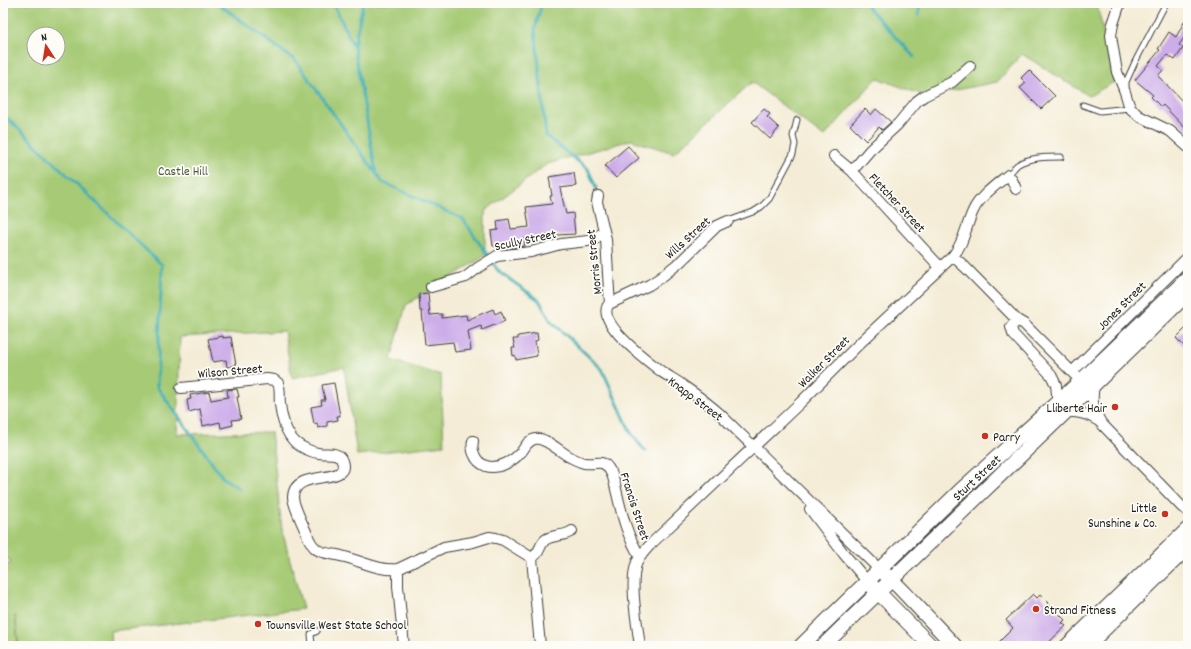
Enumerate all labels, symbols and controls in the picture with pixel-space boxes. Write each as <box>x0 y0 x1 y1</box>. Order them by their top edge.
north arrow <box>26 26 66 66</box>
text: N <box>40 30 49 47</box>
park label: Castle Hill <box>158 163 208 182</box>
street label: Fletcher Street <box>863 170 929 238</box>
street label: Wills Street <box>661 213 716 265</box>
street label: Scully Street <box>493 226 558 257</box>
street label: Morris Street <box>583 228 608 295</box>
street label: Jones Street <box>1094 278 1152 336</box>
street label: Walker Street <box>794 332 855 393</box>
street label: Wilson Street <box>197 360 264 385</box>
street label: Knapp Street <box>663 373 726 427</box>
place label: Lliberte Hair <box>1047 400 1107 419</box>
marker: Lliberte Hair <box>1110 402 1120 412</box>
place label: Parry <box>993 429 1021 448</box>
marker: Parry <box>980 431 990 441</box>
street label: Sturt Street <box>949 451 1006 506</box>
street label: Francis Street <box>614 470 654 543</box>
place label: Little Sunshine & Co. <box>1088 500 1157 534</box>
marker: Little Sunshine & Co. <box>1160 509 1170 519</box>
place label: Strand Fitness <box>1044 602 1116 621</box>
marker: Strand Fitness <box>1031 604 1041 614</box>
place label: Townsville West State School <box>266 617 406 636</box>
marker: Townsville West State School <box>253 619 263 629</box>

